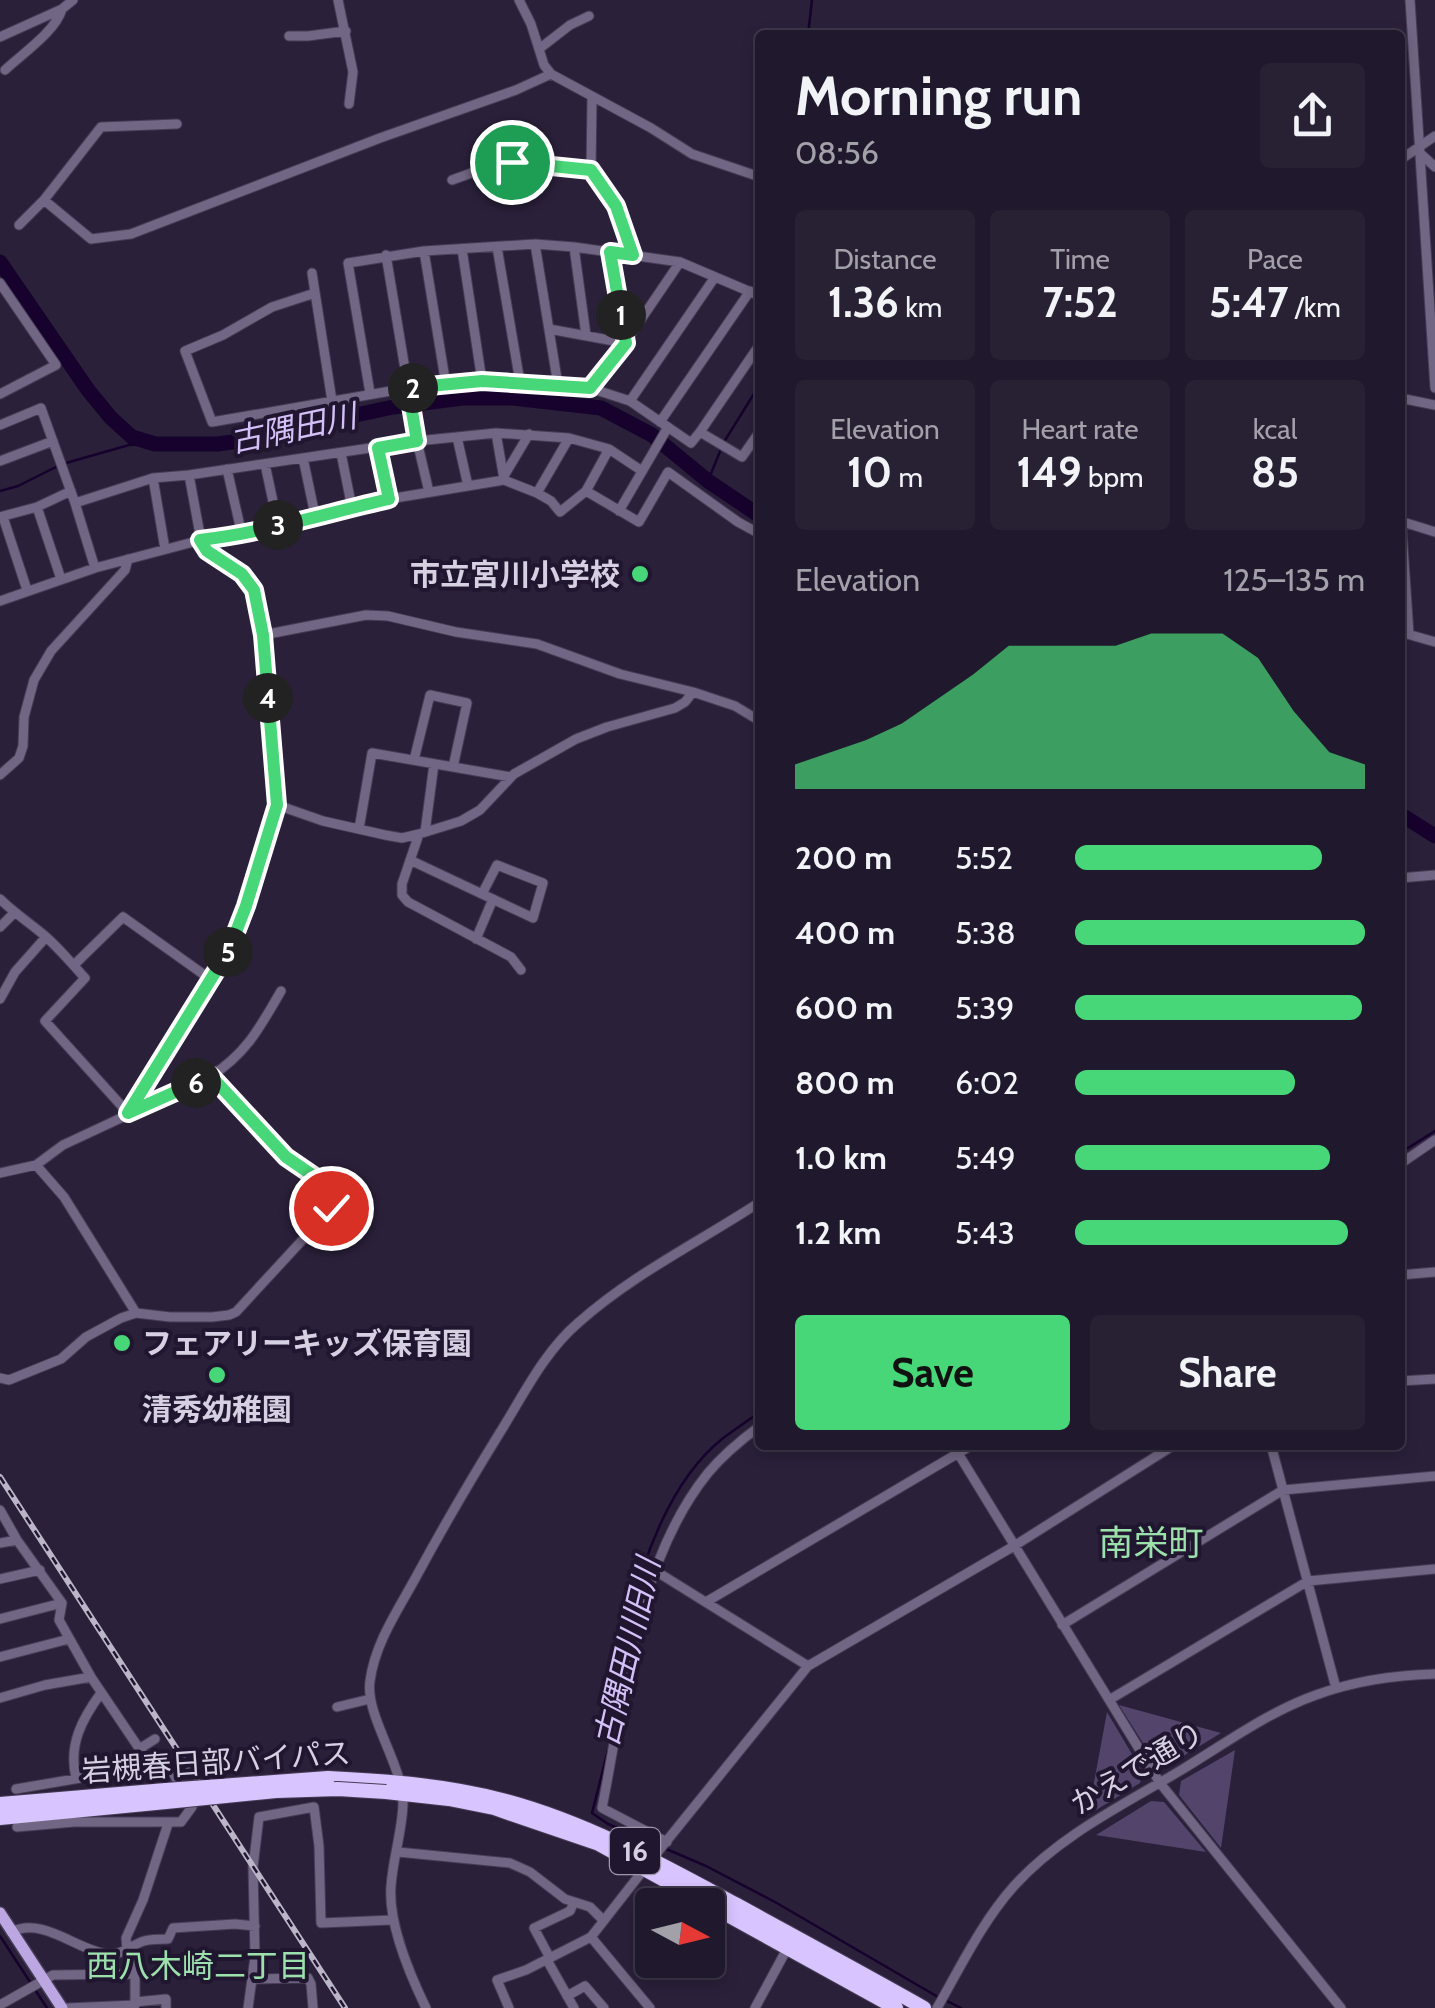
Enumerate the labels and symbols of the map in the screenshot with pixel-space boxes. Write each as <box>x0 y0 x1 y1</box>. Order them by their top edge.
pin <box>470 120 555 205</box>
pin: 1 <box>596 290 646 340</box>
pin: 2 <box>388 363 438 413</box>
water label: 古隅田川 <box>226 395 363 460</box>
pin: 3 <box>253 500 303 550</box>
place label: 市立宮川小学校 <box>410 556 620 593</box>
marker: 市立宮川小学校 <box>629 563 651 585</box>
pin: 4 <box>243 673 293 723</box>
pin: 5 <box>203 927 253 977</box>
pin: 6 <box>171 1058 221 1108</box>
pin <box>289 1166 374 1251</box>
place label: フェアリーキッズ保育園 <box>142 1325 472 1362</box>
marker: フェアリーキッズ保育園 <box>111 1332 133 1354</box>
marker: 清秀幼稚園 <box>206 1364 228 1386</box>
place label: 清秀幼稚園 <box>142 1391 292 1428</box>
district label: 南栄町 <box>1098 1521 1204 1564</box>
water label: 古隅田川旧川 <box>586 1551 668 1750</box>
street label: かえで通り <box>1064 1714 1210 1822</box>
street label: 岩槻春日部バイパス <box>80 1734 352 1790</box>
road number: 16 <box>610 1828 660 1874</box>
north arrow <box>635 1888 725 1978</box>
district label: 西八木崎二丁目 <box>86 1946 310 1985</box>

